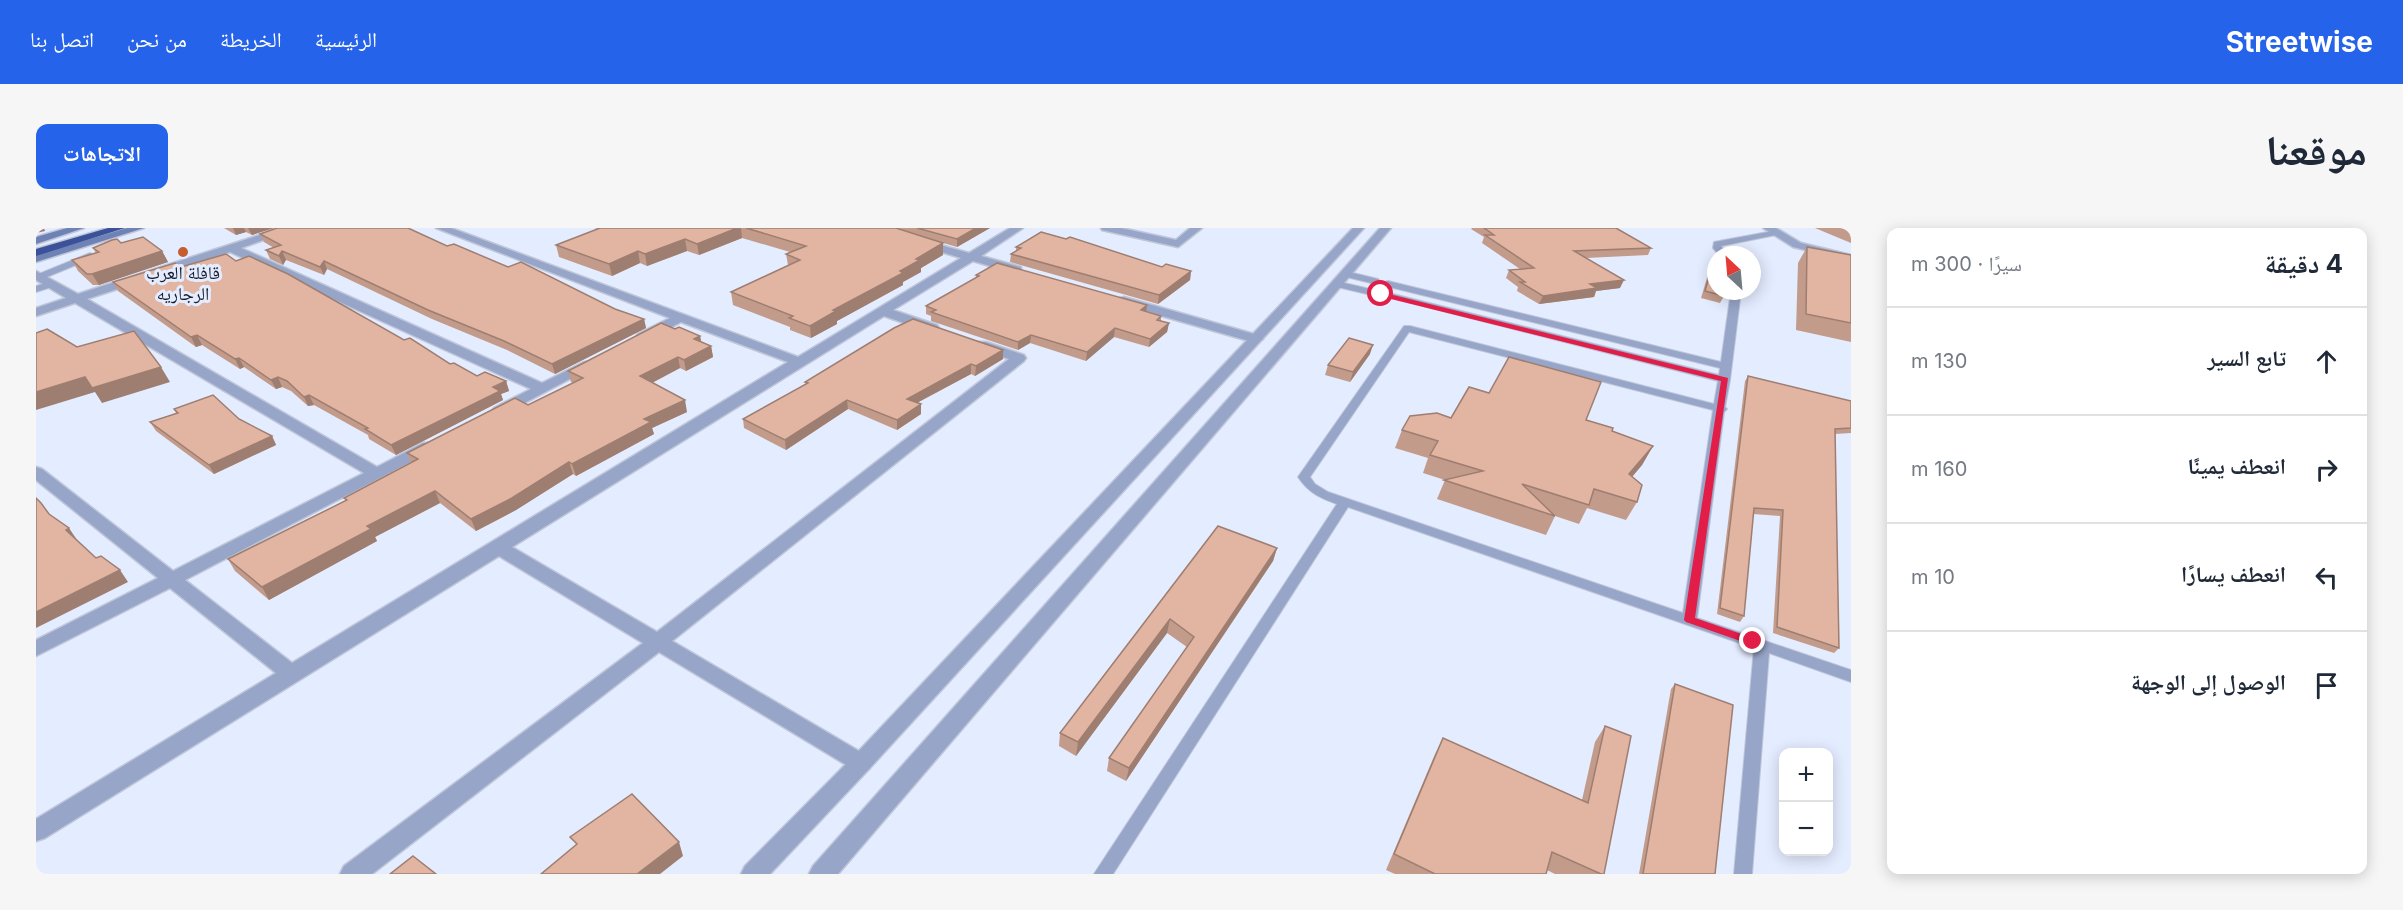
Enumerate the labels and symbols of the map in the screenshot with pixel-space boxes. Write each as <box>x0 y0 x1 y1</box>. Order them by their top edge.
marker: قافلة العرب الرجاريه <box>176 245 190 259</box>
north arrow <box>1707 246 1761 300</box>
place label: قافلة العرب الرجاريه <box>146 262 220 304</box>
route start <box>1367 280 1393 306</box>
route end <box>1739 627 1765 653</box>

